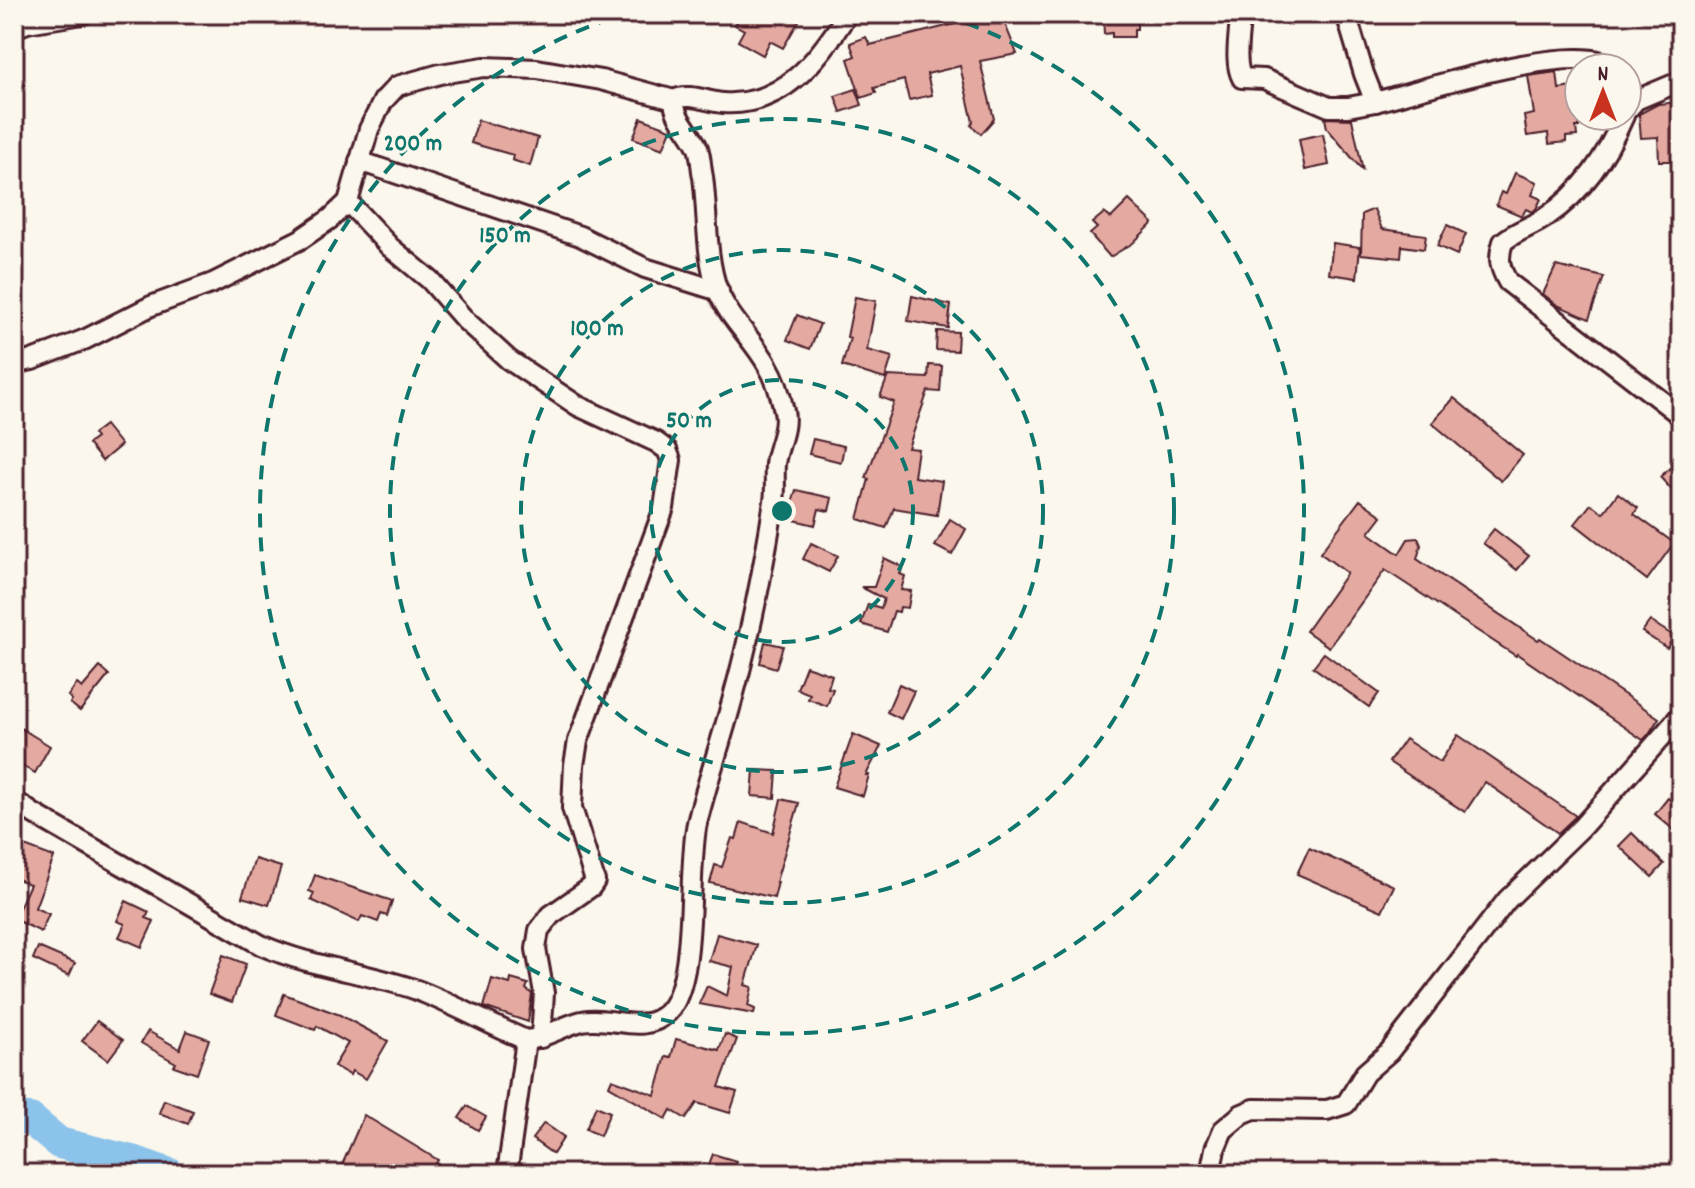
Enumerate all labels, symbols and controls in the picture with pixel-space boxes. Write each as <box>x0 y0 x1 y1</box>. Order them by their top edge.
north arrow <box>1563 52 1643 132</box>
text: N <box>1598 60 1609 91</box>
text: 200 m <box>384 128 442 162</box>
text: 150 m <box>479 220 531 254</box>
text: 100 m <box>570 313 624 347</box>
text: 50 m <box>666 405 712 439</box>
centre of rings <box>768 497 796 525</box>

